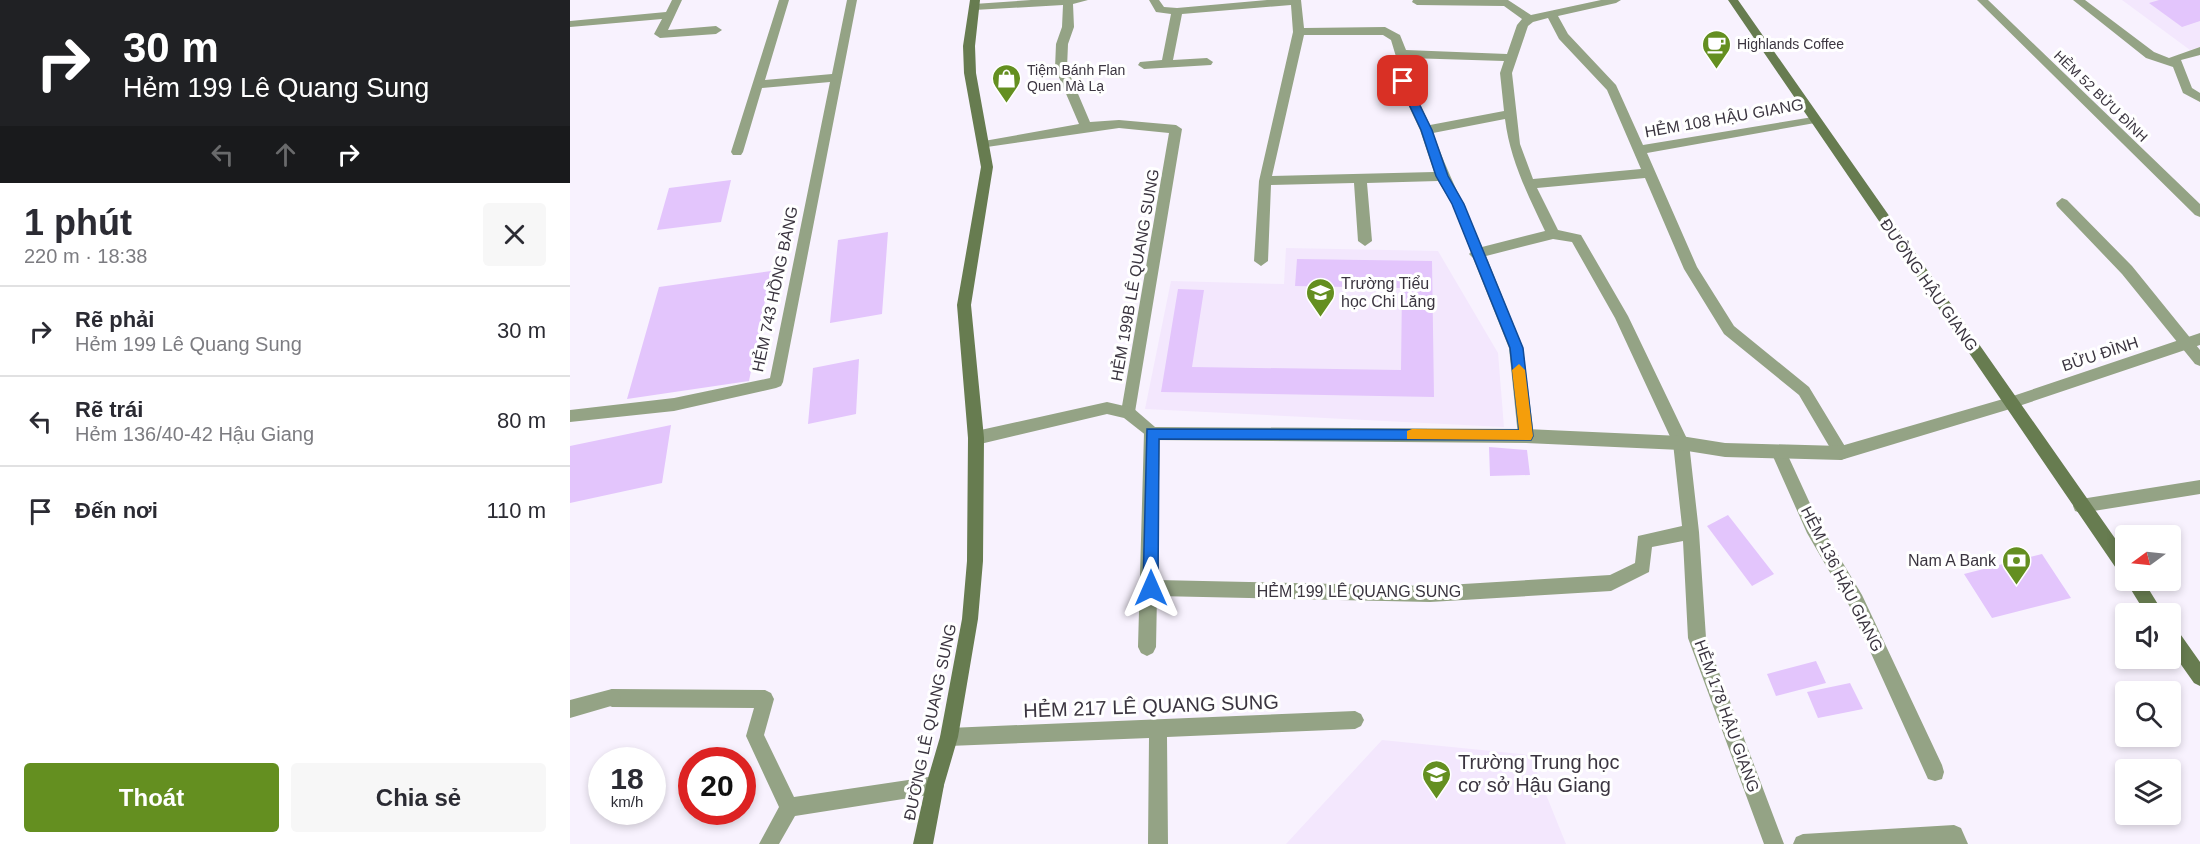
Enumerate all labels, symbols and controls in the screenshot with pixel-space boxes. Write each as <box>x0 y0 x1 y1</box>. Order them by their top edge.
icon: right <box>24 24 102 102</box>
text: 30 m <box>123 24 219 71</box>
cafe icon: Highlands Coffee <box>1700 28 1732 70</box>
place label: Highlands Coffee <box>1737 36 1844 52</box>
street label: HẺM 52 BỬU ĐÌNH <box>2051 46 2152 145</box>
pin <box>1377 55 1428 106</box>
shop icon: Tiệm Bánh Flan Quen Mà Lạ <box>990 62 1022 104</box>
place label: Tiệm Bánh Flan Quen Mà Lạ <box>1027 62 1125 94</box>
icon: arrive <box>1386 64 1419 97</box>
text: Hẻm 199 Lê Quang Sung <box>123 73 429 103</box>
street label: HẺM 108 HẬU GIANG <box>1643 95 1805 140</box>
icon: left <box>206 138 239 171</box>
icon: ahead <box>269 138 302 171</box>
icon: right <box>332 138 365 171</box>
street label: HẺM 199B LÊ QUANG SUNG <box>1107 167 1162 382</box>
text: 1 phút <box>24 202 132 243</box>
button: close <box>483 203 546 266</box>
street label: HẺM 743 HỒNG BÀNG <box>748 204 801 373</box>
street label: ĐƯỜNG HẬU GIANG <box>1877 215 1982 354</box>
text: 220 m · 18:38 <box>24 245 147 267</box>
place label: Trường Tiểu học Chi Lăng <box>1341 275 1435 310</box>
school or university icon: Trường Tiểu học Chi Lăng <box>1304 276 1336 318</box>
text: Rẽ phải <box>75 307 154 332</box>
icon: right <box>24 315 57 348</box>
text: 30 m <box>497 318 546 343</box>
text: Hẻm 199 Lê Quang Sung <box>75 333 302 355</box>
street label: BỬU ĐÌNH <box>2059 333 2140 374</box>
text: Rẽ trái <box>75 397 143 422</box>
icon: left <box>24 405 57 438</box>
text: 80 m <box>497 408 546 433</box>
text: Hẻm 136/40-42 Hậu Giang <box>75 423 314 445</box>
icon: arrive <box>24 495 57 528</box>
text: Đến nơi <box>75 498 158 523</box>
text: 110 m <box>486 498 546 523</box>
street label: HẺM 136 HẬU GIANG <box>1798 503 1887 655</box>
north arrow <box>2115 525 2181 591</box>
map controls <box>2115 525 2181 825</box>
bank icon: Nam A Bank <box>2001 544 2033 586</box>
place label: Nam A Bank <box>1908 552 1997 569</box>
position arrow <box>1119 556 1183 620</box>
street label: HẺM 199 LÊ QUANG SUNG <box>1257 582 1461 600</box>
button: sound <box>2115 603 2181 669</box>
street label: ĐƯỜNG LÊ QUANG SUNG <box>900 622 959 822</box>
street label: HẺM 178 HẬU GIANG <box>1691 637 1763 795</box>
button: search <box>2115 681 2181 747</box>
street label: HẺM 217 LÊ QUANG SUNG <box>1023 691 1279 721</box>
speed limit sign: 20 <box>678 747 756 825</box>
place label: Trường Trung học cơ sở Hậu Giang <box>1458 751 1619 796</box>
school or university icon: Trường Trung học cơ sở Hậu Giang <box>1421 758 1453 800</box>
button: layers <box>2115 759 2181 825</box>
text: 18 <box>610 762 644 795</box>
button: Thoát <box>24 763 279 832</box>
button: Chia sẻ <box>291 763 546 832</box>
text: km/h <box>611 793 643 810</box>

